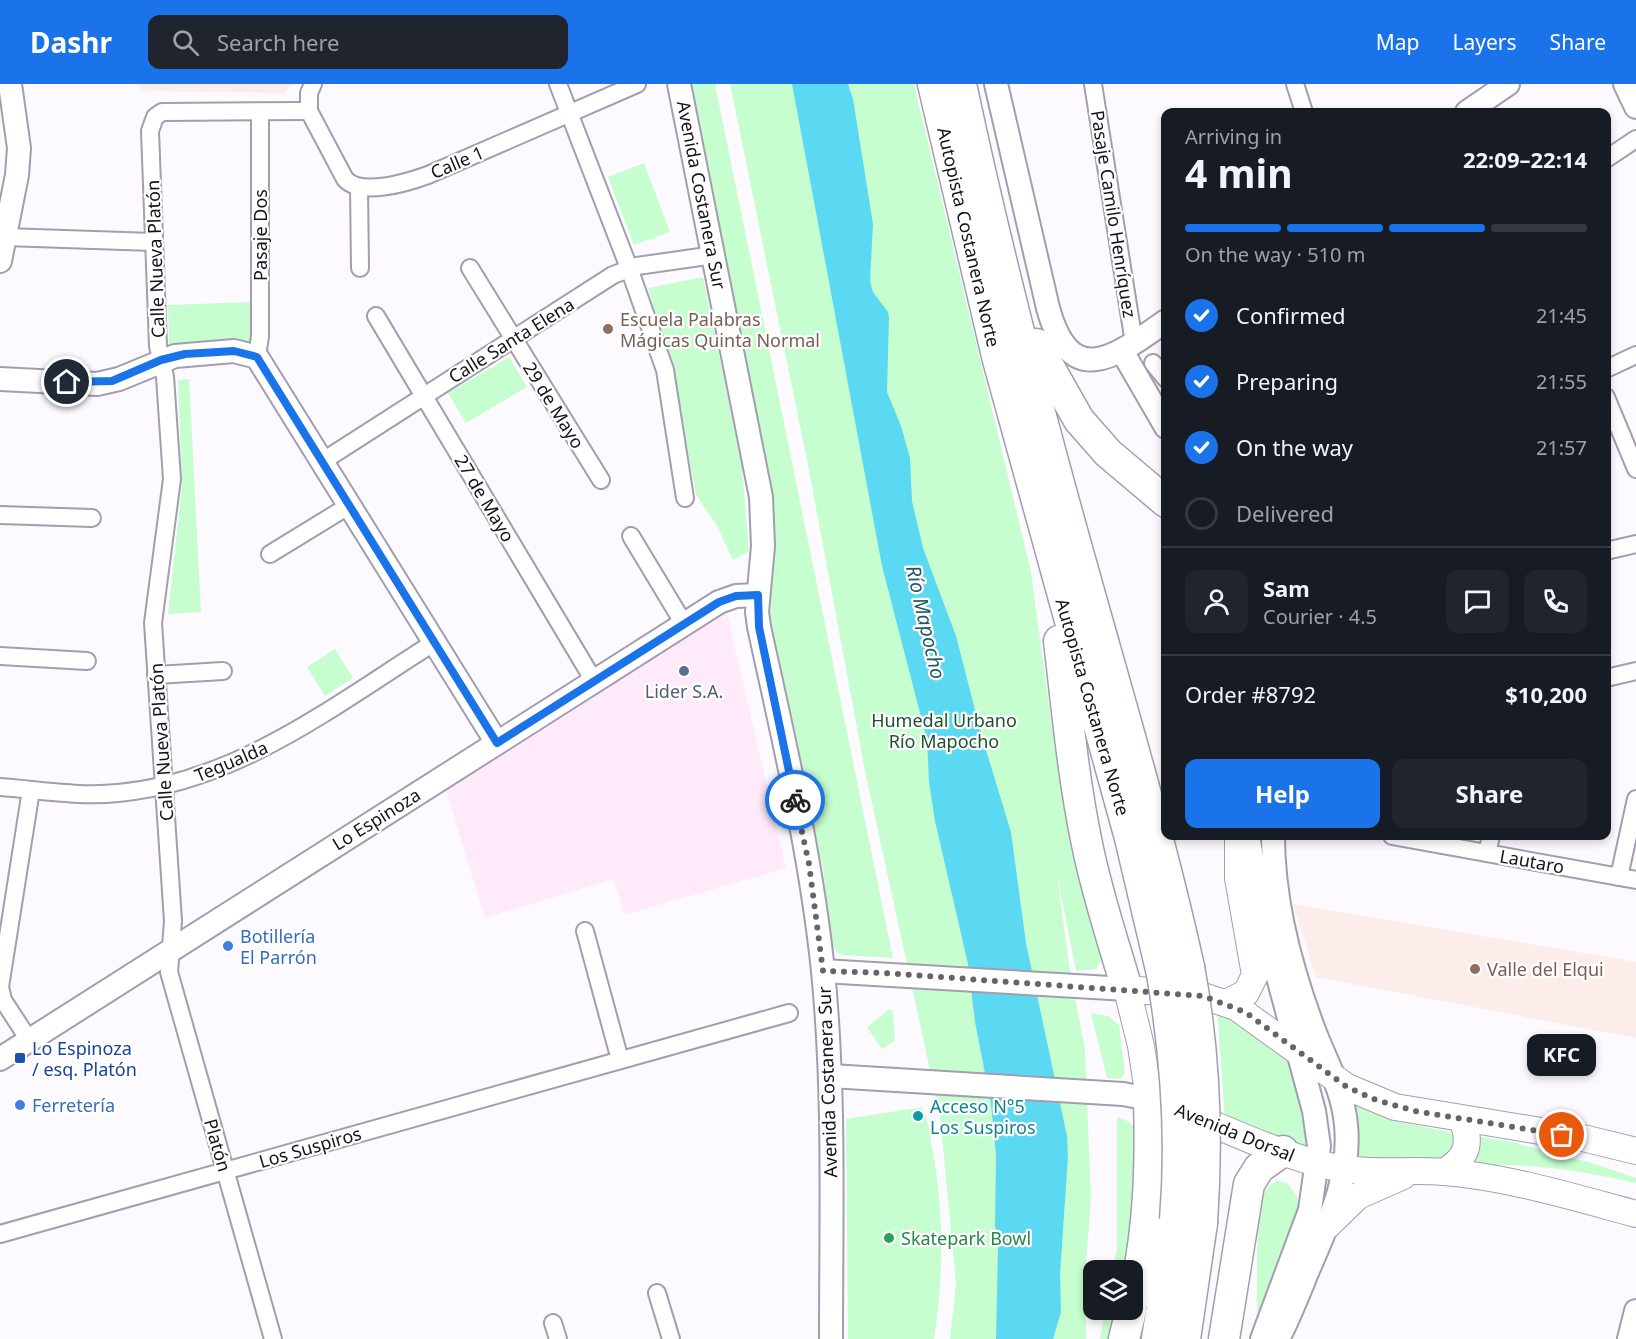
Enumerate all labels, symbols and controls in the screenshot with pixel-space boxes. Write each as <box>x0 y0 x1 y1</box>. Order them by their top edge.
search box <box>148 15 568 69</box>
text: Dashr <box>30 23 112 61</box>
icon: search <box>169 26 202 59</box>
text: Search here <box>217 27 339 57</box>
text: Map <box>1376 28 1420 56</box>
text: Layers <box>1453 28 1517 56</box>
text: Share <box>1550 28 1606 56</box>
street label: Avenida Costanera Sur <box>672 99 732 292</box>
street label: Pasaje Camilo Henríquez <box>1086 109 1142 319</box>
text: Arriving in <box>1185 123 1282 150</box>
street label: Autopista Costanera Norte <box>932 125 1006 349</box>
street label: Calle 1 <box>427 140 487 184</box>
text: 22:09–22:14 <box>1463 144 1587 174</box>
text: 4 min <box>1185 146 1292 199</box>
street label: Calle Nueva Platón <box>140 179 170 339</box>
street label: Pasaje Dos <box>248 189 272 281</box>
text: On the way · 510 m <box>1185 241 1365 268</box>
street label: Calle Santa Elena <box>444 292 578 388</box>
icon: check <box>1185 299 1218 332</box>
text: Confirmed <box>1236 300 1346 330</box>
text: 21:45 <box>1536 302 1587 329</box>
place label: Escuela Palabras Mágicas Quinta Normal <box>620 307 820 352</box>
marker: Escuela Palabras Mágicas Quinta Normal <box>601 322 615 336</box>
pin <box>41 356 92 407</box>
street label: 29 de Mayo <box>518 357 590 453</box>
icon: home <box>50 365 83 398</box>
icon: check <box>1185 365 1218 398</box>
text: Preparing <box>1236 366 1338 396</box>
text: 21:55 <box>1536 368 1587 395</box>
icon: check <box>1185 431 1218 464</box>
text: On the way <box>1236 432 1353 462</box>
text: 21:57 <box>1536 434 1587 461</box>
street label: 27 de Mayo <box>450 450 520 546</box>
text: Delivered <box>1236 498 1334 528</box>
water label: Río Mapocho <box>900 562 952 682</box>
button: person <box>1185 570 1248 633</box>
button: chat <box>1446 570 1509 633</box>
button: phone <box>1524 570 1587 633</box>
text: Sam <box>1263 573 1310 603</box>
street label: Autopista Costanera Norte <box>1050 596 1136 818</box>
text: Courier · 4.5 <box>1263 603 1377 630</box>
street label: Calle Nueva Platón <box>144 662 178 822</box>
marker: Lider S.A. <box>677 664 691 678</box>
place label: Lider S.A. <box>645 679 723 703</box>
text: Order #8792 <box>1185 679 1316 709</box>
text: $10,200 <box>1505 679 1587 709</box>
park label: Humedal Urbano Río Mapocho <box>871 708 1017 753</box>
street label: Tegualda <box>191 735 271 787</box>
button: Help <box>1185 759 1380 828</box>
button: Share <box>1392 759 1587 828</box>
courier <box>765 770 825 830</box>
street label: Lo Espinoza <box>327 782 425 856</box>
icon: bike <box>779 784 812 817</box>
street label: Lautaro <box>1498 844 1566 878</box>
place label: Botillería El Parrón <box>240 924 317 969</box>
marker: Botillería El Parrón <box>221 939 235 953</box>
place label: Valle del Elqui <box>1487 957 1604 981</box>
marker: Valle del Elqui <box>1468 962 1482 976</box>
street label: Avenida Costanera Sur <box>812 985 842 1178</box>
callout: KFC <box>1528 1033 1596 1075</box>
place label: Lo Espinoza / esq. Platón <box>32 1036 137 1081</box>
text: KFC <box>1543 1041 1580 1068</box>
marker: Lo Espinoza / esq. Platón <box>13 1051 27 1065</box>
place label: Ferretería <box>32 1093 115 1117</box>
place label: Acceso N°5 Los Suspiros <box>930 1094 1036 1139</box>
street label: Avenida Dorsal <box>1172 1097 1298 1167</box>
marker: Ferretería <box>13 1098 27 1112</box>
marker: Acceso N°5 Los Suspiros <box>911 1109 925 1123</box>
pin <box>1536 1109 1587 1160</box>
street label: Platón <box>199 1116 237 1174</box>
icon: bag <box>1545 1118 1578 1151</box>
street label: Los Suspiros <box>256 1121 364 1173</box>
place label: Skatepark Bowl <box>901 1226 1031 1250</box>
marker: Skatepark Bowl <box>882 1231 896 1245</box>
map controls <box>1083 1260 1143 1320</box>
button: layers <box>1083 1260 1143 1320</box>

